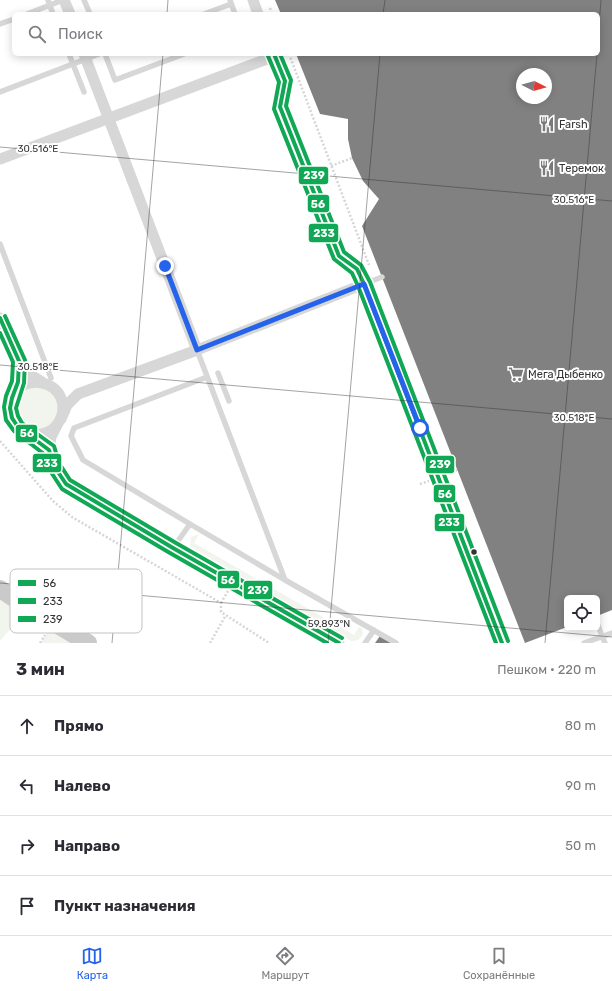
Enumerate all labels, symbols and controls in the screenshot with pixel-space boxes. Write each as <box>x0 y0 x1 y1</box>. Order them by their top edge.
search box <box>12 12 600 56</box>
icon: search <box>26 23 48 45</box>
text: Поиск <box>58 25 103 43</box>
north arrow <box>516 68 552 104</box>
restaurant icon: Farsh <box>538 115 556 133</box>
place label: Farsh <box>559 118 588 131</box>
text: 30.516°E <box>18 143 58 155</box>
restaurant icon: Теремок <box>538 159 556 177</box>
place label: Теремок <box>559 162 604 175</box>
line badge: 239 <box>298 166 329 185</box>
text: 239 <box>303 169 325 182</box>
line badge: 56 <box>307 194 330 213</box>
text: 30.516°E <box>554 194 594 206</box>
text: 56 <box>311 198 325 211</box>
line badge: 233 <box>308 223 339 243</box>
text: 233 <box>313 227 335 240</box>
route end <box>156 257 174 275</box>
text: 30.518°E <box>17 361 59 373</box>
supermarket icon: Мега Дыбенко <box>507 365 525 383</box>
place label: Мега Дыбенко <box>528 368 603 381</box>
text: 30.518°E <box>553 412 595 424</box>
route start <box>411 419 429 437</box>
line badge: 56 <box>15 424 38 443</box>
text: 56 <box>20 427 34 440</box>
line badge: 233 <box>32 453 62 473</box>
line badge: 239 <box>425 455 455 474</box>
text: 233 <box>36 457 58 470</box>
text: 239 <box>429 458 451 471</box>
line badge: 56 <box>433 484 456 503</box>
text: 56 <box>438 488 452 501</box>
line badge: 233 <box>434 513 465 532</box>
text: 233 <box>438 516 460 529</box>
unlabelled marker <box>469 547 479 557</box>
legend <box>10 569 142 633</box>
line badge: 56 <box>217 570 240 589</box>
text: 56 <box>221 574 235 587</box>
text: 56 <box>43 577 57 590</box>
line badge: 239 <box>243 580 273 600</box>
text: 239 <box>247 584 269 597</box>
text: 233 <box>43 595 63 608</box>
map controls <box>564 595 600 631</box>
button: locate <box>564 595 600 631</box>
text: 239 <box>43 613 63 626</box>
text: 59.893°N <box>308 618 350 630</box>
text: 3 мин <box>16 659 65 679</box>
text: Пешком · 220 m <box>497 662 596 677</box>
icon: ahead <box>16 715 38 737</box>
text: Прямо <box>54 717 104 735</box>
text: 80 m <box>565 718 596 733</box>
icon: left <box>16 775 38 797</box>
text: Налево <box>54 777 111 795</box>
text: 90 m <box>565 778 596 793</box>
icon: right <box>16 835 38 857</box>
text: Направо <box>54 837 120 855</box>
text: 50 m <box>565 838 596 853</box>
icon: arrive <box>16 895 38 917</box>
text: Пункт назначения <box>54 897 196 915</box>
tab: Карта <box>77 945 108 982</box>
tab: Маршрут <box>261 945 309 982</box>
tab: Сохранённые <box>463 945 535 982</box>

